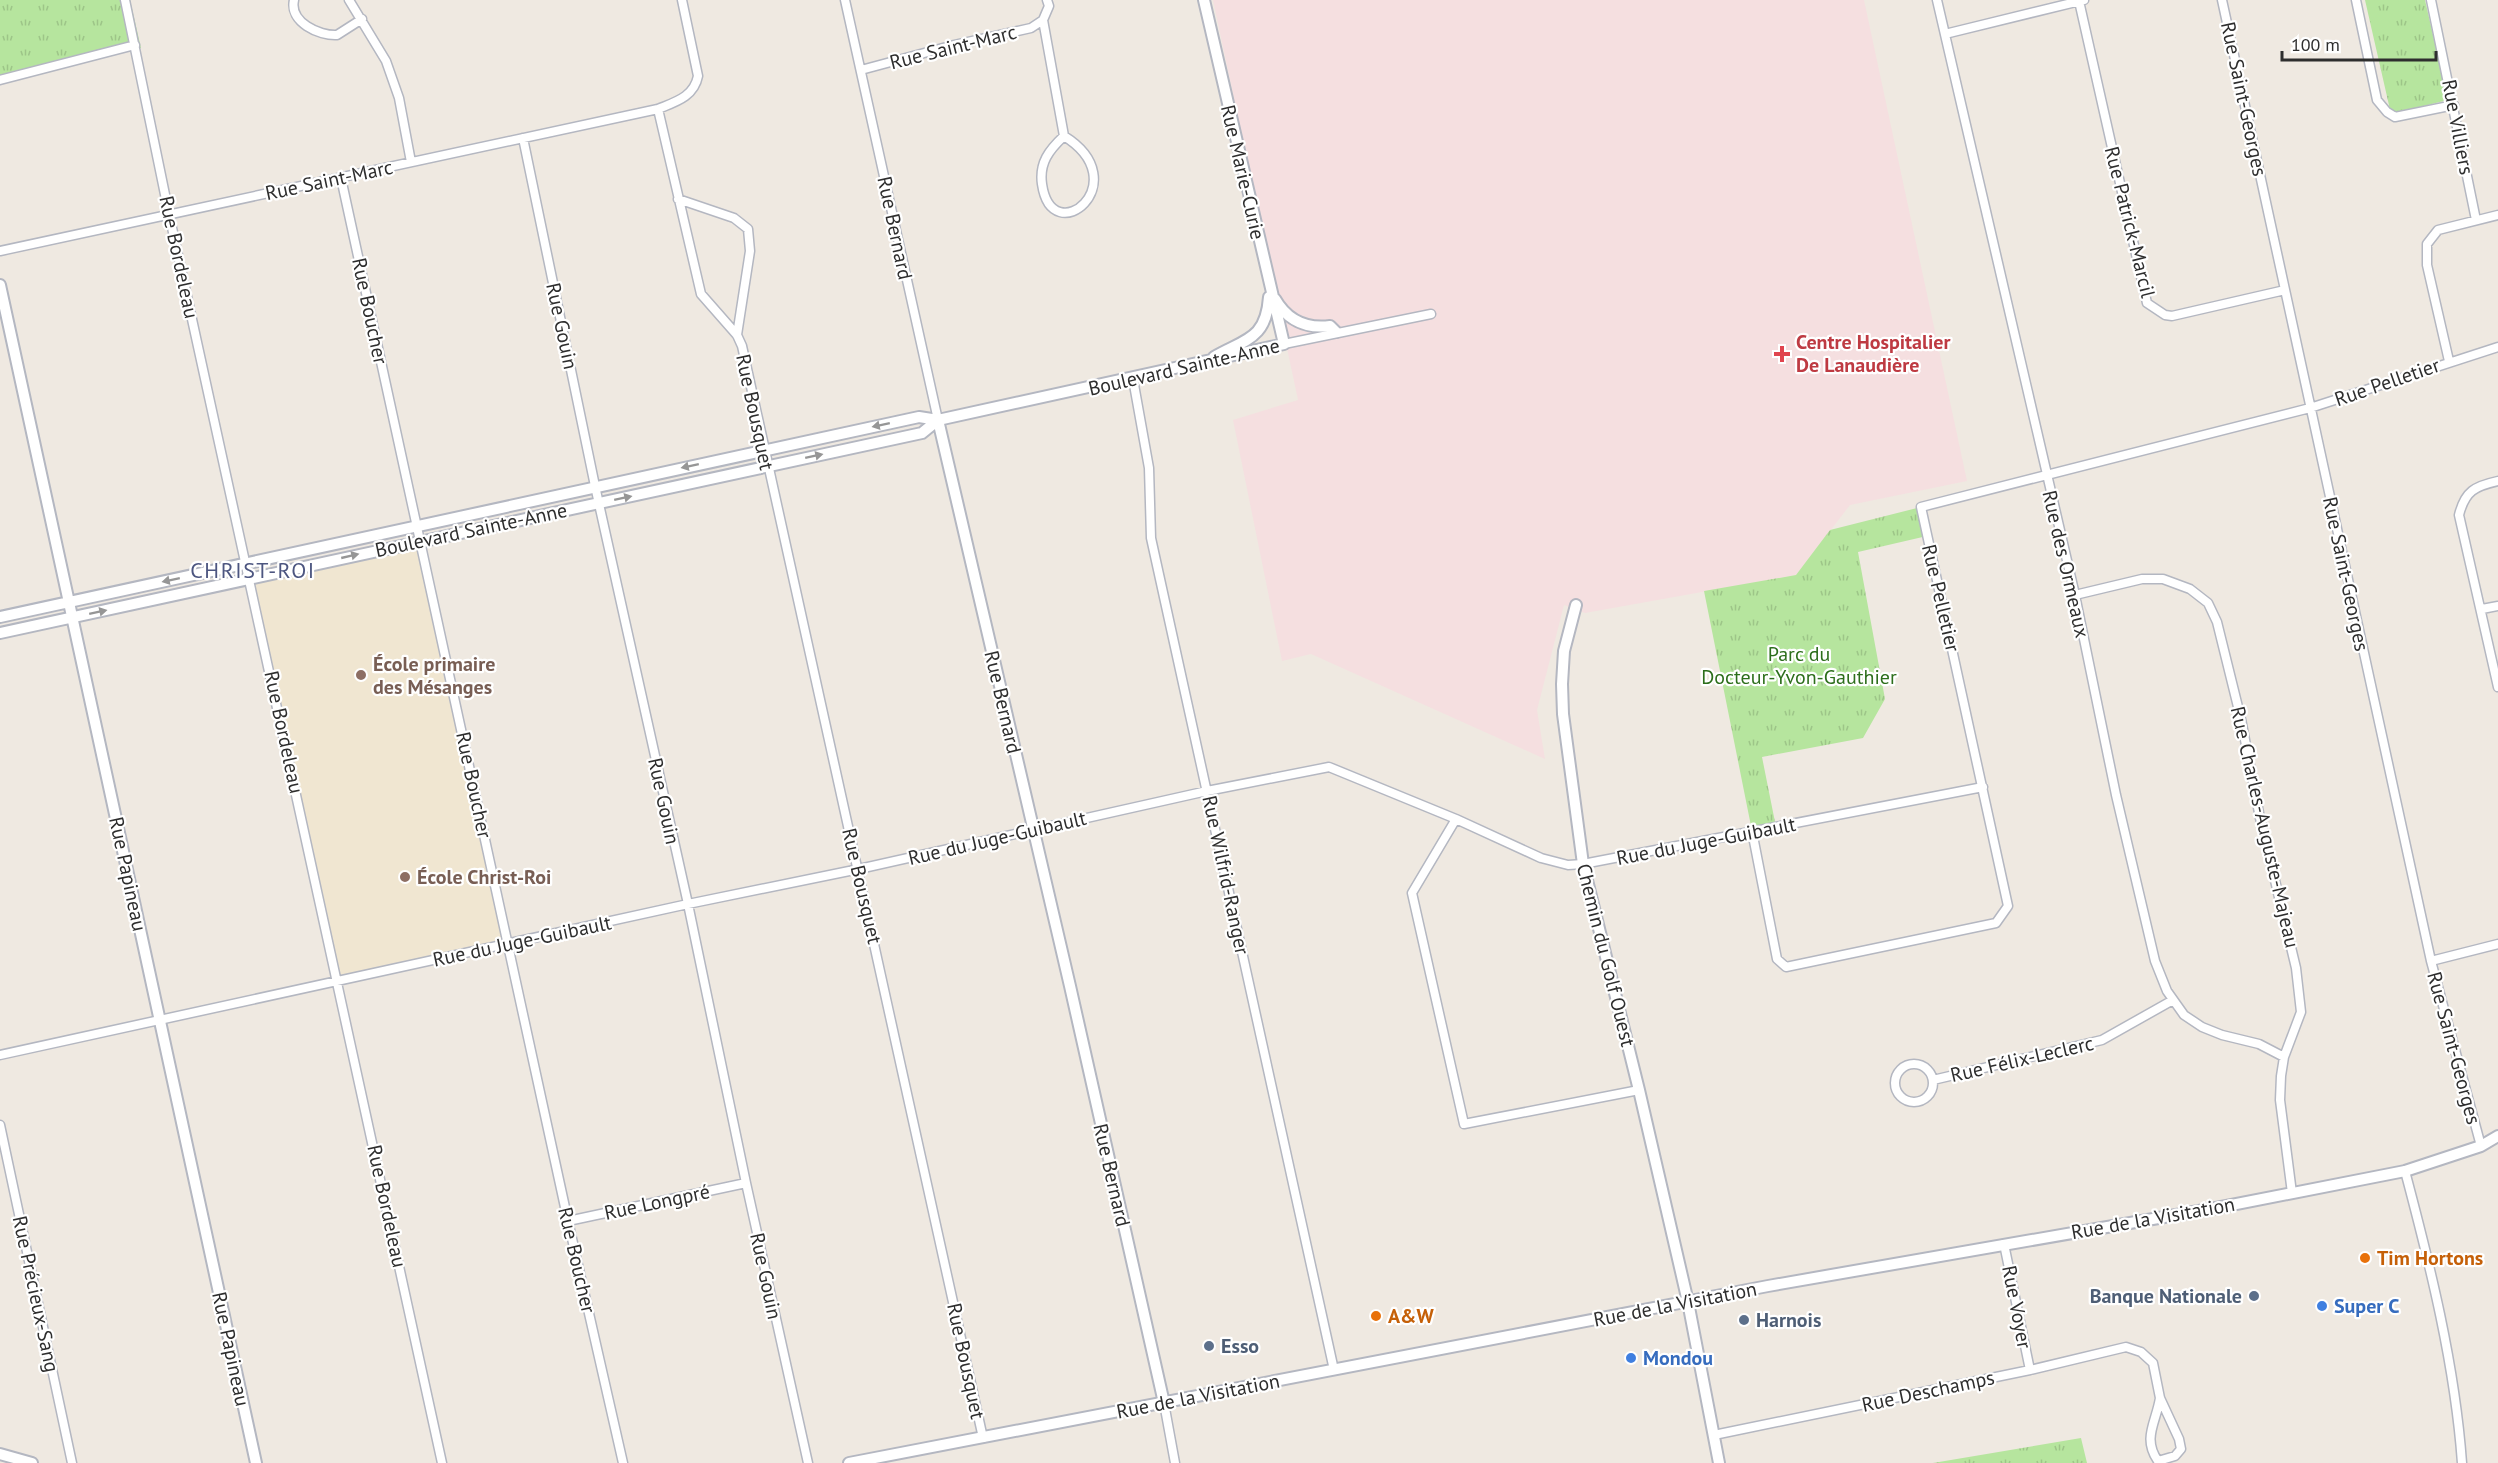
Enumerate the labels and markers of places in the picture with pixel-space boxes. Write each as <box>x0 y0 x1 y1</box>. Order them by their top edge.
place label: Centre Hospitalier De Lanaudière <box>1796 329 1950 378</box>
marker: Centre Hospitalier De Lanaudière <box>1773 345 1791 363</box>
place label: École primaire des Mésanges <box>373 651 495 700</box>
marker: École primaire des Mésanges <box>354 668 368 682</box>
place label: École Christ-Roi <box>417 864 551 890</box>
marker: École Christ-Roi <box>398 870 412 884</box>
place label: Tim Hortons <box>2377 1245 2483 1271</box>
marker: Tim Hortons <box>2358 1251 2372 1265</box>
place label: Banque Nationale <box>2090 1283 2242 1309</box>
marker: Banque Nationale <box>2247 1289 2261 1303</box>
place label: Super C <box>2334 1293 2399 1319</box>
marker: Super C <box>2315 1299 2329 1313</box>
place label: A&W <box>1388 1303 1434 1329</box>
place label: Harnois <box>1756 1307 1821 1333</box>
marker: A&W <box>1369 1309 1383 1323</box>
marker: Harnois <box>1737 1313 1751 1327</box>
place label: Esso <box>1221 1333 1259 1359</box>
marker: Esso <box>1202 1339 1216 1353</box>
place label: Mondou <box>1643 1345 1713 1371</box>
marker: Mondou <box>1624 1351 1638 1365</box>

